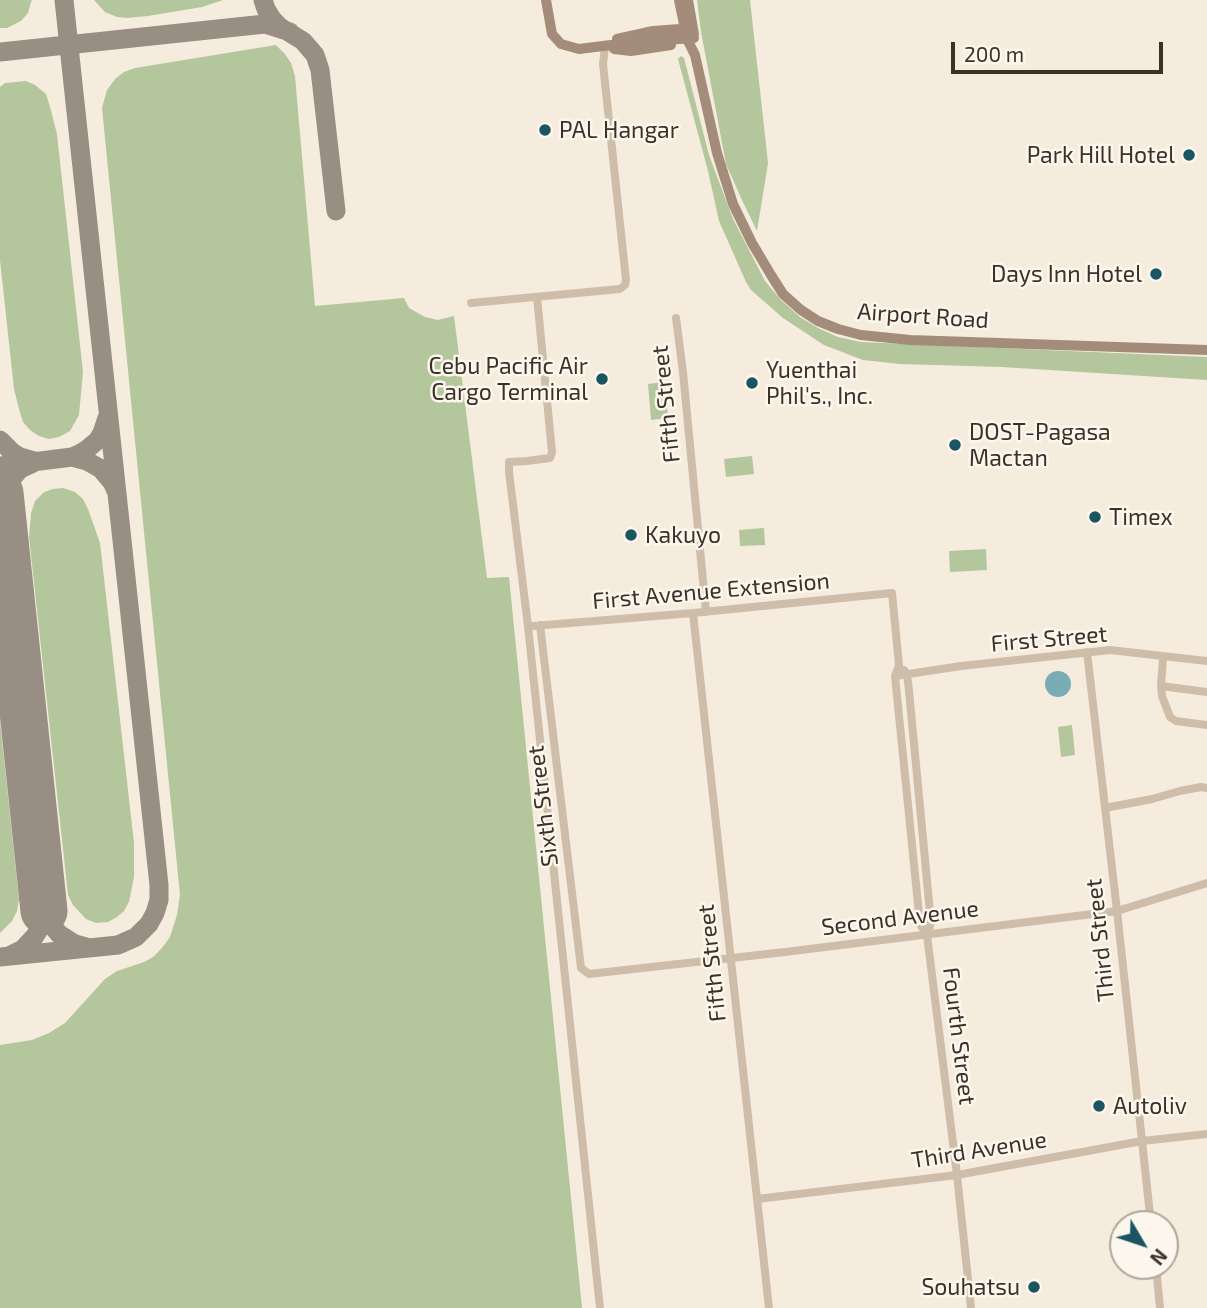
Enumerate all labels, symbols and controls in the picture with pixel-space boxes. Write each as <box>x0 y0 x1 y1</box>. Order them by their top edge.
scale bar <box>955 28 1167 72</box>
text: 200 m <box>964 41 1024 66</box>
place label: PAL Hangar <box>559 116 679 144</box>
marker: PAL Hangar <box>537 122 553 138</box>
place label: Park Hill Hotel <box>1027 141 1175 169</box>
marker: Park Hill Hotel <box>1181 147 1197 163</box>
place label: Days Inn Hotel <box>991 260 1142 288</box>
marker: Days Inn Hotel <box>1148 266 1164 282</box>
street label: Airport Road <box>856 298 990 334</box>
street label: Fifth Street <box>646 344 686 464</box>
place label: Cebu Pacific Air Cargo Terminal <box>429 352 588 406</box>
place label: Yuenthai Phil's., Inc. <box>766 356 873 410</box>
marker: Cebu Pacific Air Cargo Terminal <box>594 371 610 387</box>
marker: Yuenthai Phil's., Inc. <box>744 375 760 391</box>
place label: DOST-Pagasa Mactan <box>969 418 1111 472</box>
marker: DOST-Pagasa Mactan <box>947 437 963 453</box>
place label: Timex <box>1109 503 1173 531</box>
marker: Timex <box>1087 509 1103 525</box>
place label: Kakuyo <box>645 521 721 549</box>
marker: Kakuyo <box>623 527 639 543</box>
street label: First Avenue Extension <box>591 567 831 615</box>
street label: First Street <box>990 620 1108 658</box>
street label: Sixth Street <box>522 744 564 868</box>
street label: Third Street <box>1080 877 1120 1003</box>
street label: Second Avenue <box>820 895 980 941</box>
street label: Fifth Street <box>692 903 732 1023</box>
street label: Fourth Street <box>937 966 981 1106</box>
place label: Autoliv <box>1113 1092 1187 1120</box>
marker: Autoliv <box>1091 1098 1107 1114</box>
street label: Third Avenue <box>909 1126 1049 1174</box>
north arrow <box>1109 1210 1179 1280</box>
text: N <box>1146 1245 1172 1270</box>
place label: Souhatsu <box>921 1273 1020 1301</box>
marker: Souhatsu <box>1026 1279 1042 1295</box>

